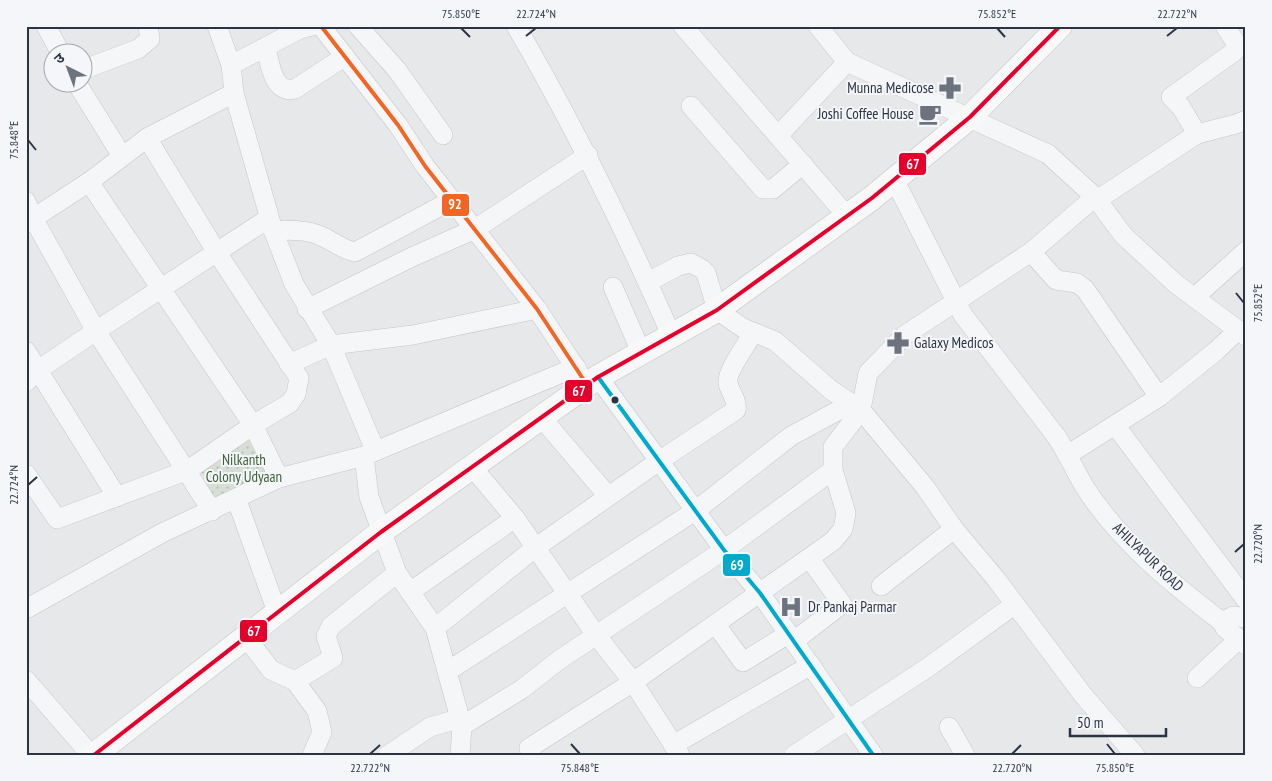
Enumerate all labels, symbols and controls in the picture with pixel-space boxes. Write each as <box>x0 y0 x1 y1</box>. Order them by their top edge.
text: 75.850°E <box>442 6 480 21</box>
text: 22.724°N <box>516 6 556 21</box>
text: 75.852°E <box>978 6 1016 21</box>
text: 22.722°N <box>1157 6 1197 21</box>
north arrow <box>42 42 92 92</box>
text: उ <box>50 48 69 68</box>
pharmacy icon: Munna Medicose <box>937 75 963 101</box>
place label: Munna Medicose <box>847 78 934 97</box>
cafe icon: Joshi Coffee House <box>917 101 943 127</box>
place label: Joshi Coffee House <box>817 104 914 123</box>
text: 75.848°E <box>6 121 21 159</box>
line badge: 67 <box>898 152 927 176</box>
text: 67 <box>906 155 920 173</box>
line badge: 92 <box>441 193 470 217</box>
text: 92 <box>448 195 462 213</box>
text: 75.852°E <box>1250 284 1265 322</box>
pharmacy icon: Galaxy Medicos <box>885 330 911 356</box>
place label: Galaxy Medicos <box>914 333 994 352</box>
line badge: 67 <box>564 379 593 403</box>
text: 67 <box>572 382 586 400</box>
unlabelled marker <box>610 395 620 405</box>
park label: Nilkanth Colony Udyaan <box>206 450 282 486</box>
text: 22.724°N <box>6 465 21 505</box>
street label: AHILYAPUR ROAD <box>1109 518 1188 595</box>
text: 22.720°N <box>1250 524 1265 564</box>
line badge: 69 <box>722 553 751 577</box>
text: 69 <box>730 556 744 574</box>
hospital icon: Dr Pankaj Parmar <box>778 594 804 620</box>
place label: Dr Pankaj Parmar <box>808 597 898 616</box>
line badge: 67 <box>239 619 268 643</box>
text: 67 <box>247 622 261 640</box>
scale bar <box>1070 706 1166 738</box>
text: 50 m <box>1077 713 1103 732</box>
text: 22.722°N <box>350 760 390 775</box>
text: 75.848°E <box>561 760 599 775</box>
text: 22.720°N <box>992 760 1032 775</box>
text: 75.850°E <box>1096 760 1134 775</box>

